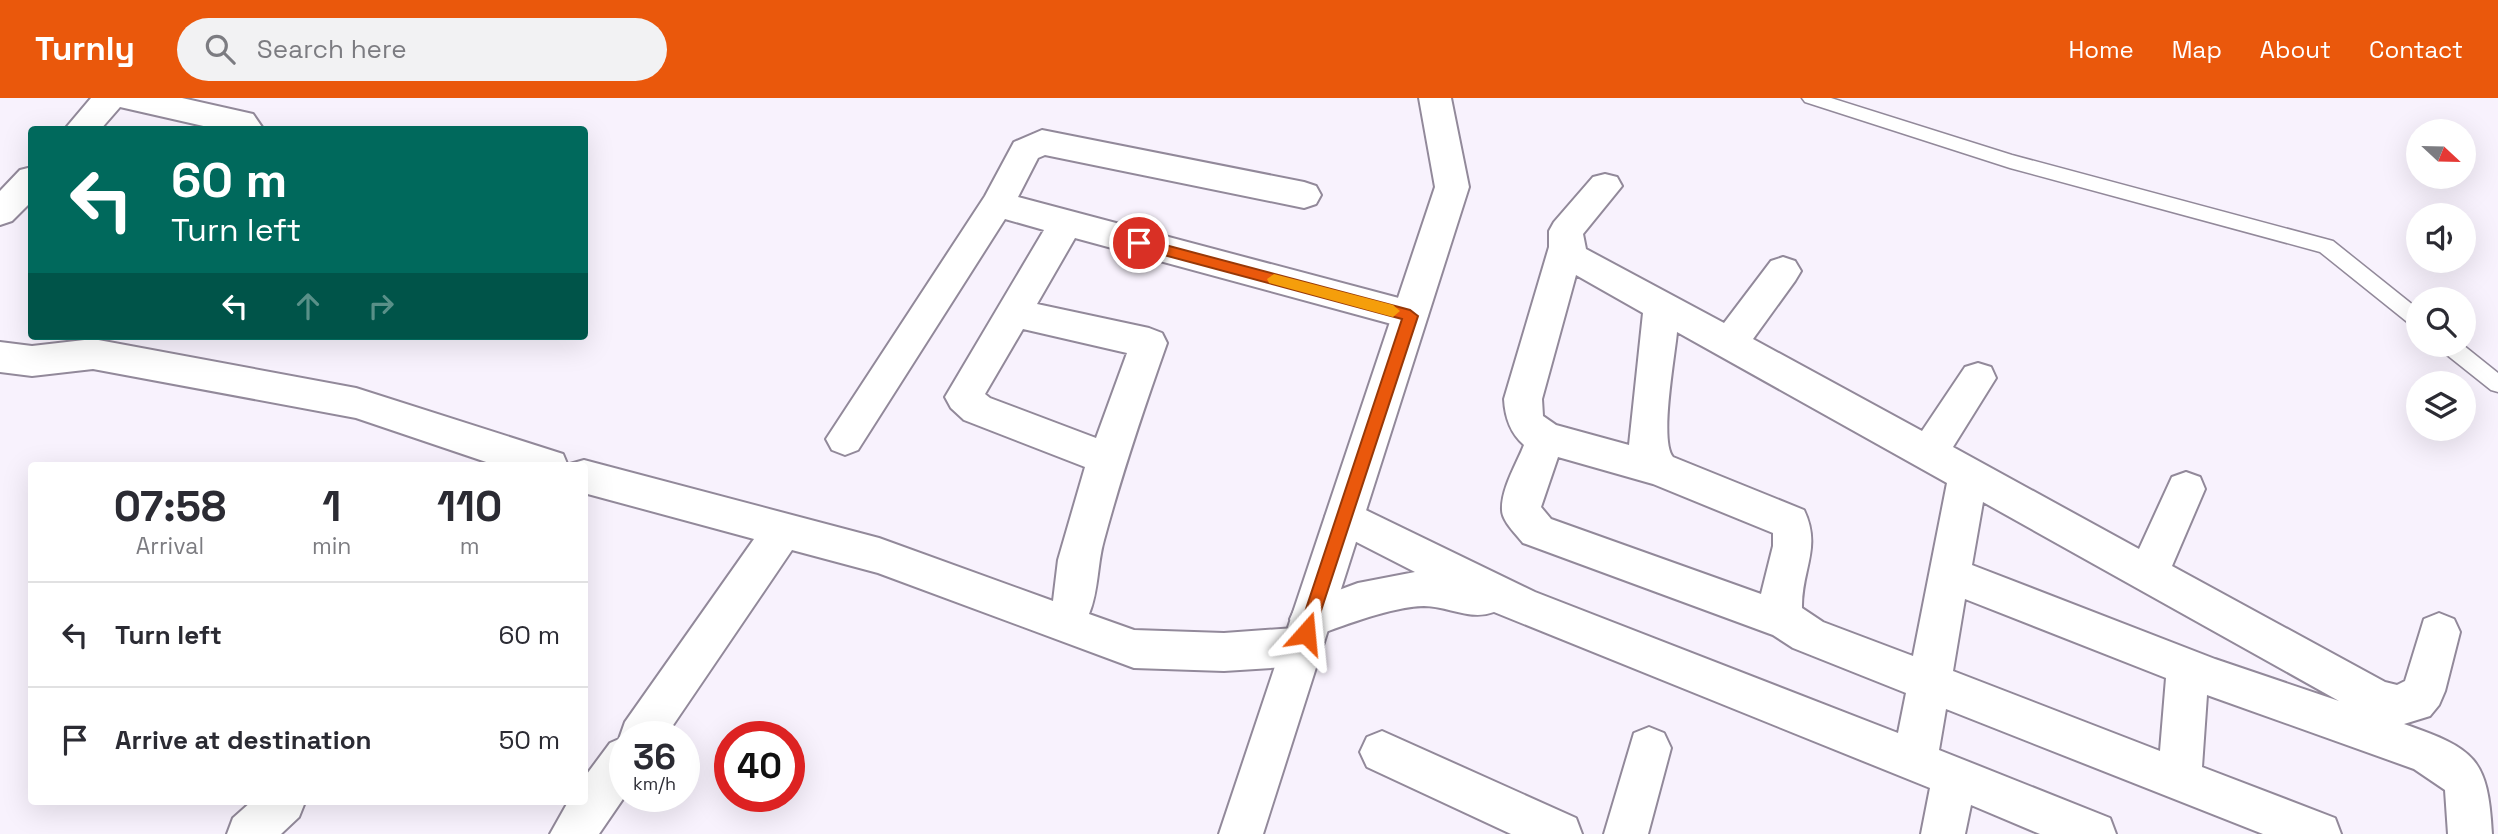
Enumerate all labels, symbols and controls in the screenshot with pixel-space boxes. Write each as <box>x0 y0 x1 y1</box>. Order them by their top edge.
search box <box>177 18 667 81</box>
text: Turnly <box>35 28 135 70</box>
icon: search <box>201 30 239 68</box>
text: Search here <box>257 32 407 66</box>
text: Home <box>2068 34 2134 65</box>
text: Map <box>2172 34 2222 65</box>
text: About <box>2260 34 2331 65</box>
text: Contact <box>2369 34 2463 65</box>
north arrow <box>2406 119 2476 189</box>
map controls <box>2406 119 2476 441</box>
text: 60 m <box>171 149 287 211</box>
icon: left <box>56 154 147 245</box>
button: sound <box>2406 203 2476 273</box>
text: Turn left <box>171 210 301 250</box>
pin <box>1109 213 1169 273</box>
icon: arrive <box>1120 224 1158 262</box>
icon: left <box>216 287 254 325</box>
icon: ahead <box>289 287 327 325</box>
icon: right <box>362 287 400 325</box>
button: search <box>2406 287 2476 357</box>
button: layers <box>2406 371 2476 441</box>
text: 07:58 <box>114 480 226 533</box>
text: 1 <box>322 480 341 533</box>
text: 110 <box>437 480 502 533</box>
text: Arrival <box>136 531 204 561</box>
text: min <box>312 531 351 561</box>
text: m <box>460 531 480 561</box>
position arrow <box>1269 596 1343 670</box>
icon: left <box>56 616 94 654</box>
text: Turn left <box>115 618 222 652</box>
text: 60 m <box>498 618 560 652</box>
icon: arrive <box>56 721 94 759</box>
speed limit sign: 40 <box>714 721 805 812</box>
text: Arrive at destination <box>115 723 372 757</box>
text: 50 m <box>499 723 560 757</box>
text: 36 <box>633 735 676 779</box>
text: km/h <box>633 772 676 795</box>

